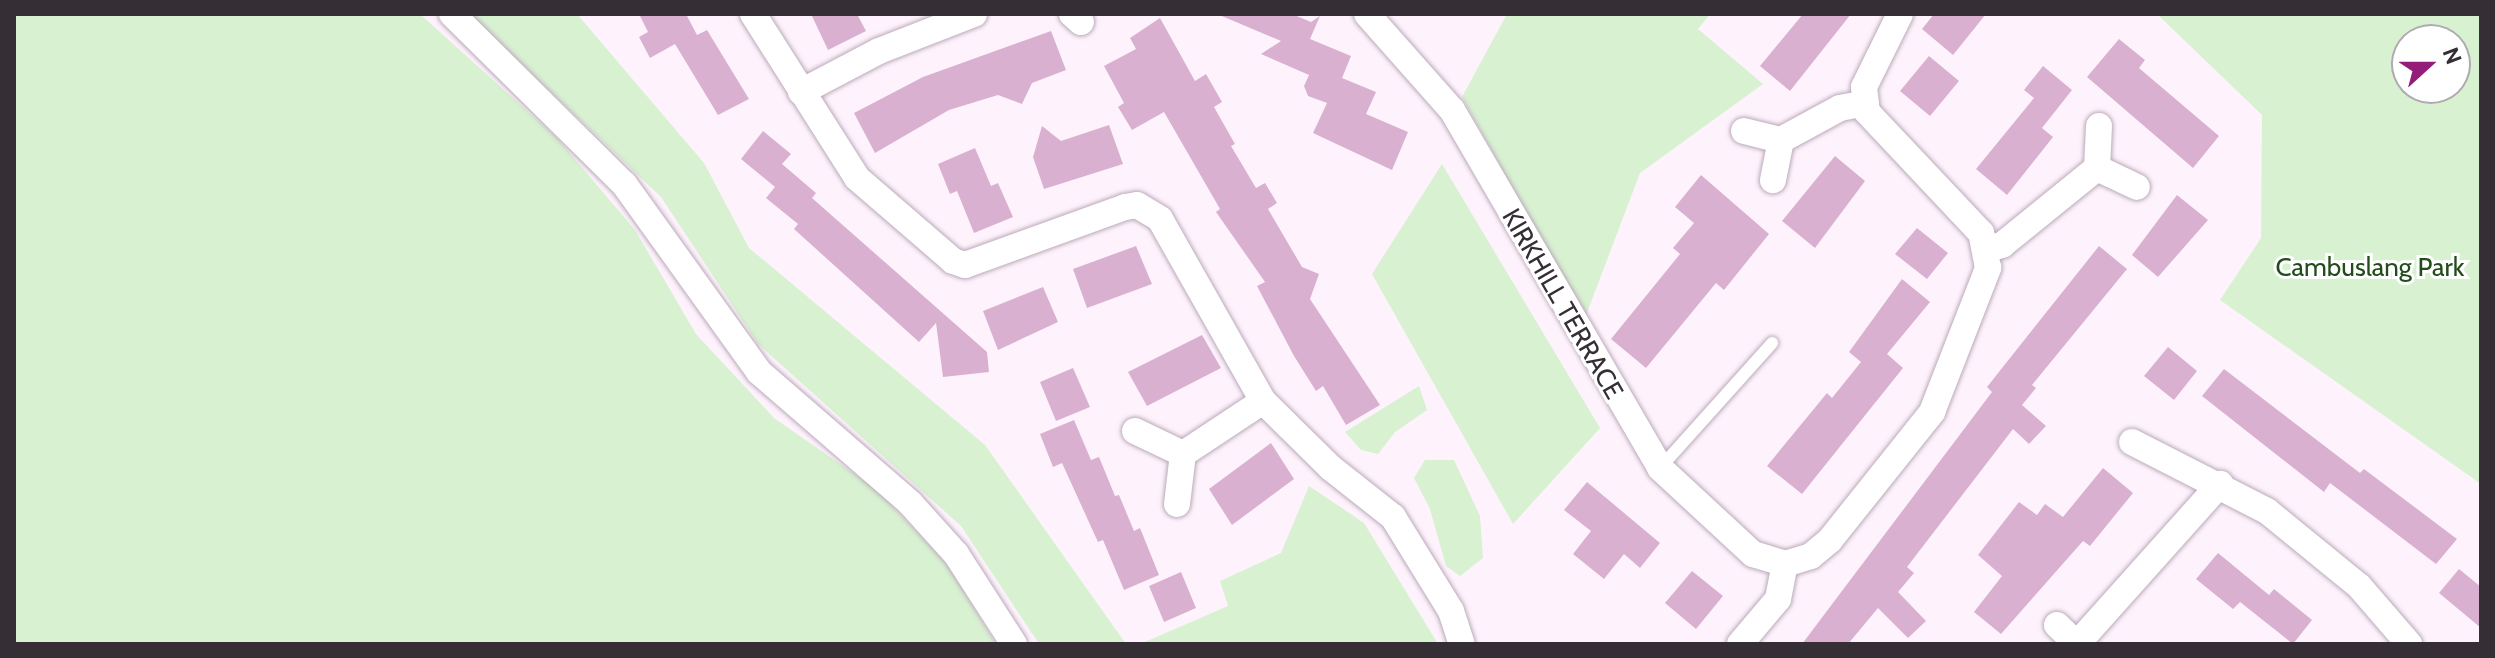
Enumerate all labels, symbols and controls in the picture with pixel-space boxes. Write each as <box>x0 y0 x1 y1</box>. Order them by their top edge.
north arrow <box>2391 24 2471 104</box>
text: N <box>2437 44 2467 68</box>
street label: KIRKHILL TERRACE <box>1495 203 1629 405</box>
park label: Cambuslang Park <box>2276 252 2464 284</box>

